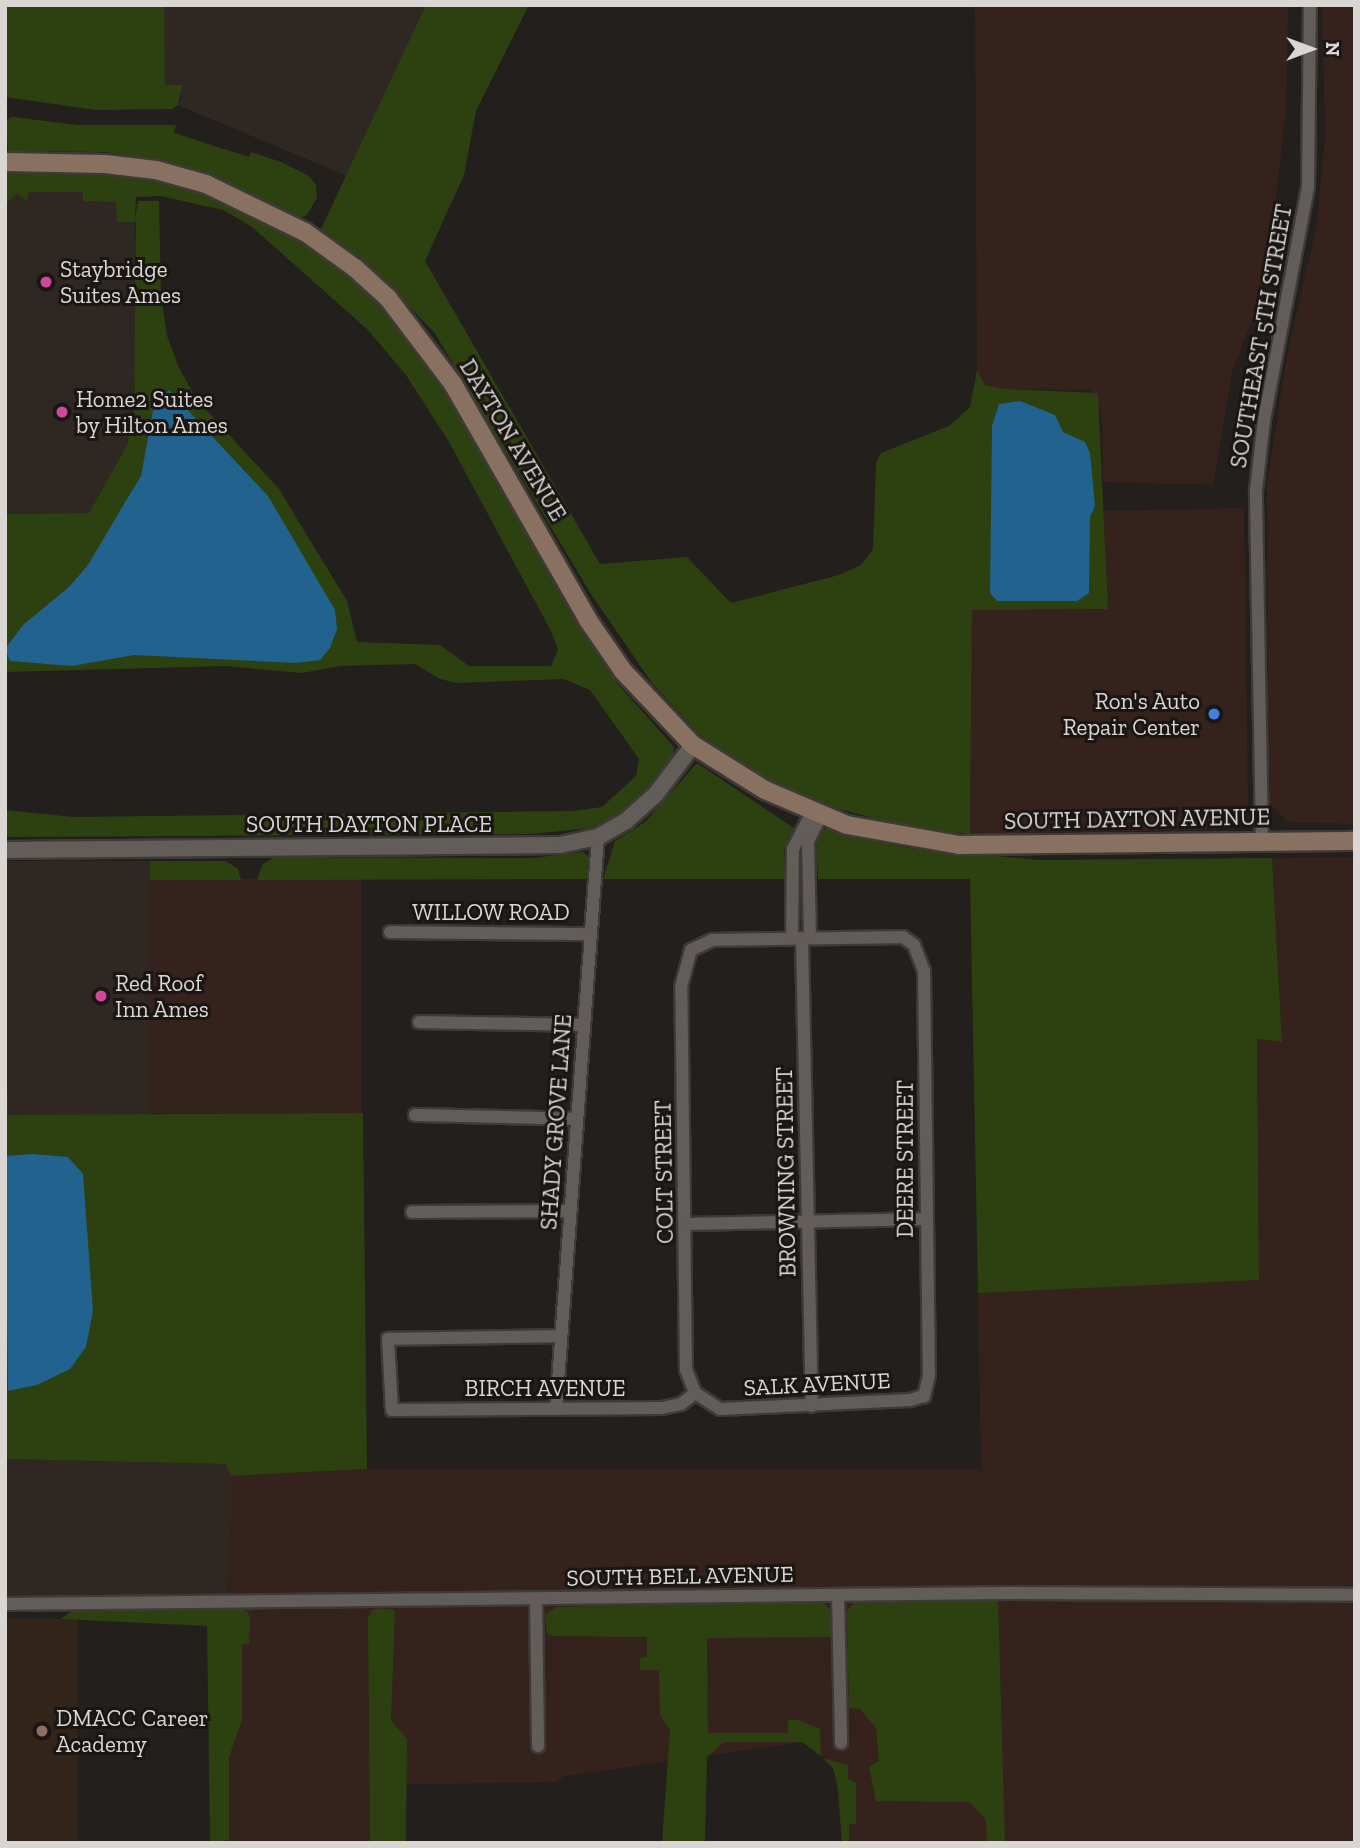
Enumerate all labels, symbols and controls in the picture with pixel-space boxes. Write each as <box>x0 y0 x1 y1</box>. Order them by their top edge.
north arrow <box>1276 14 1346 84</box>
text: N <box>1321 42 1344 56</box>
street label: SOUTHEAST 5TH STREET <box>1224 202 1298 470</box>
place label: Staybridge Suites Ames <box>60 255 182 309</box>
marker: Staybridge Suites Ames <box>38 274 54 290</box>
street label: DAYTON AVENUE <box>454 354 572 526</box>
place label: Home2 Suites by Hilton Ames <box>76 385 229 439</box>
marker: Home2 Suites by Hilton Ames <box>54 404 70 420</box>
place label: Ron's Auto Repair Center <box>1062 687 1200 741</box>
marker: Ron's Auto Repair Center <box>1206 706 1222 722</box>
street label: SOUTH DAYTON AVENUE <box>1003 803 1271 835</box>
street label: SOUTH DAYTON PLACE <box>246 810 492 838</box>
street label: WILLOW ROAD <box>412 898 570 926</box>
place label: Red Roof Inn Ames <box>115 969 210 1023</box>
marker: Red Roof Inn Ames <box>93 988 109 1004</box>
street label: SHADY GROVE LANE <box>535 1013 577 1231</box>
street label: BROWNING STREET <box>770 1067 802 1277</box>
street label: DEERE STREET <box>891 1080 919 1238</box>
street label: COLT STREET <box>649 1100 679 1244</box>
street label: SALK AVENUE <box>742 1366 892 1402</box>
street label: BIRCH AVENUE <box>464 1374 626 1402</box>
street label: SOUTH BELL AVENUE <box>565 1560 795 1592</box>
place label: DMACC Career Academy <box>56 1704 208 1758</box>
marker: DMACC Career Academy <box>34 1723 50 1739</box>

